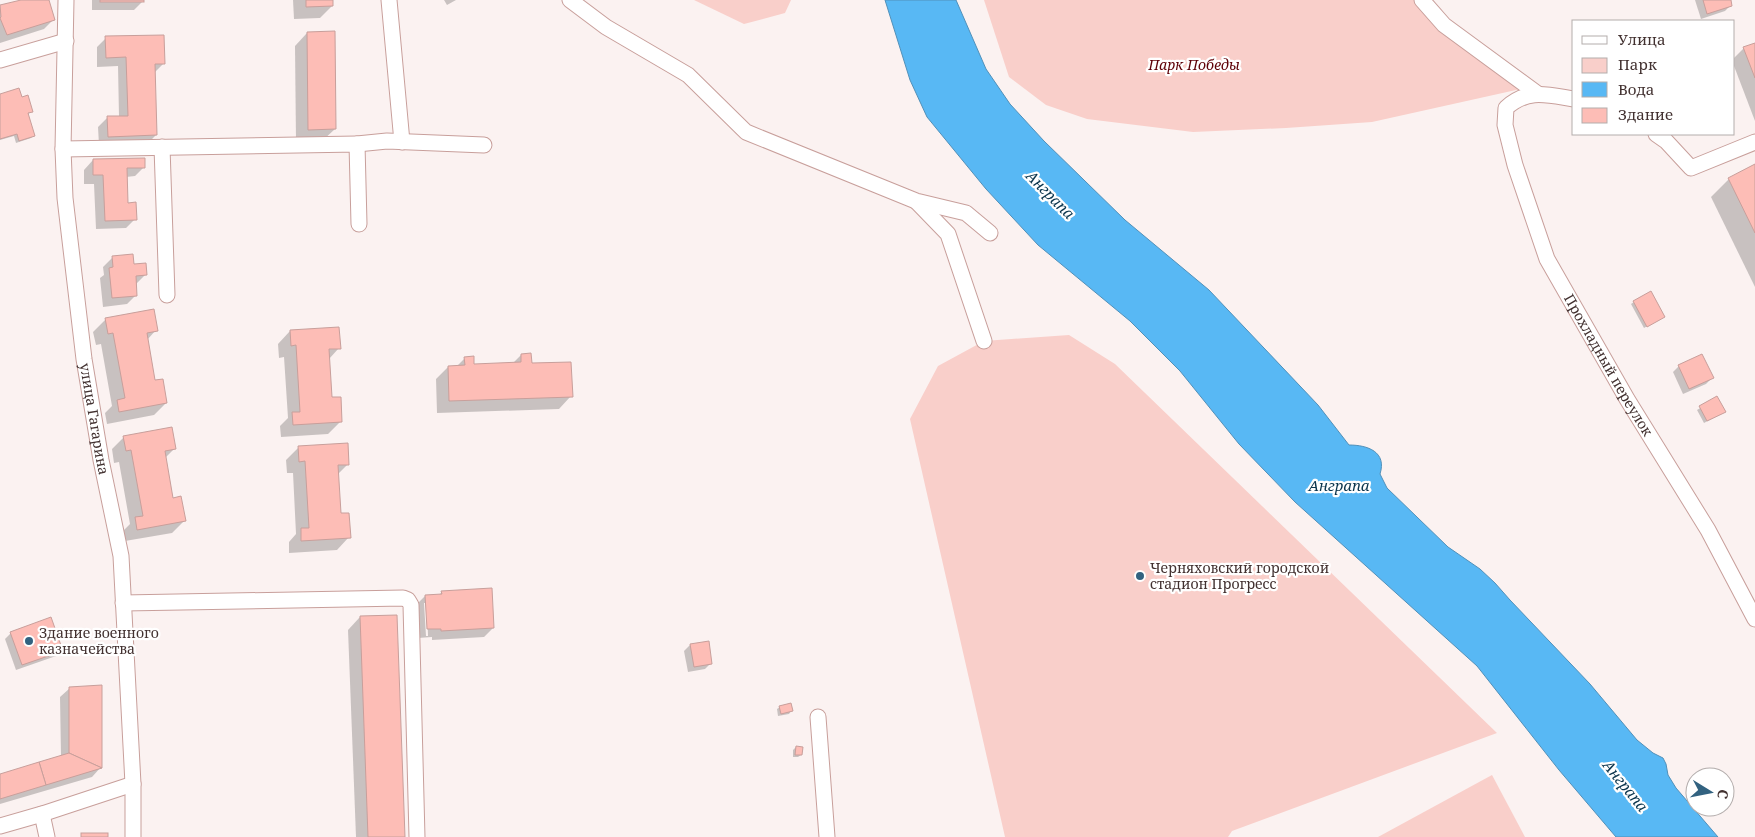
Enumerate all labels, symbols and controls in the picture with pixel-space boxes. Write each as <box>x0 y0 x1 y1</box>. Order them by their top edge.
legend <box>1572 20 1735 135</box>
text: Улица <box>1618 29 1666 49</box>
text: Парк <box>1618 54 1657 74</box>
park label: Парк Победы <box>1147 55 1240 74</box>
text: Вода <box>1618 79 1654 99</box>
text: Здание <box>1618 104 1673 124</box>
water label: Анграпа <box>1021 165 1080 223</box>
street label: Прохладный переулок <box>1560 290 1658 440</box>
street label: улица Гагарина <box>76 362 114 477</box>
water label: Анграпа <box>1308 475 1370 495</box>
place label: Черняховский городской стадион Прогресс <box>1150 558 1329 593</box>
marker: Черняховский городской стадион Прогресс <box>1134 570 1146 582</box>
place label: Здание военного казначейства <box>39 623 159 658</box>
marker: Здание военного казначейства <box>23 635 35 647</box>
water label: Анграпа <box>1598 755 1653 816</box>
north arrow <box>1685 767 1735 817</box>
text: С <box>1713 788 1733 801</box>

